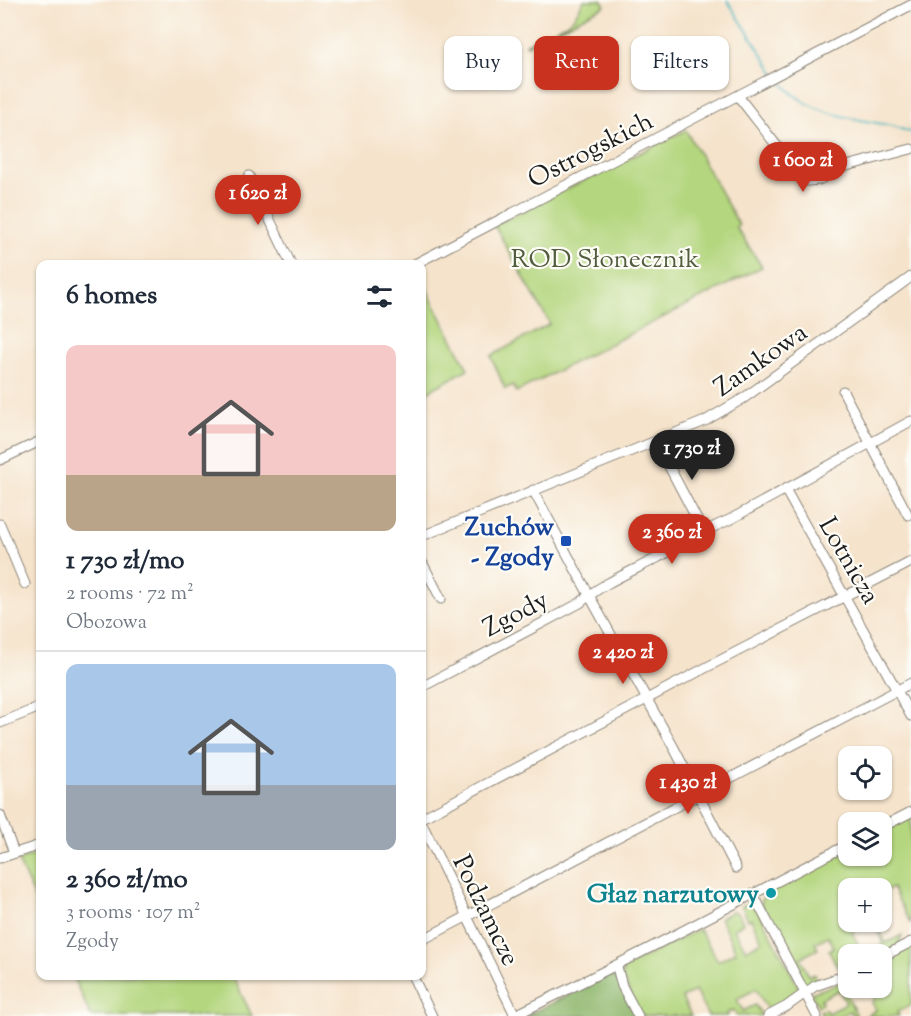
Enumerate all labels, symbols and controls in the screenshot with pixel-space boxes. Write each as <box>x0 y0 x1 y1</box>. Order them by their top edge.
chip: Buy <box>444 36 522 90</box>
chip: Rent <box>534 36 619 90</box>
chip: Filters <box>631 36 729 90</box>
street label: Ostrogskich <box>522 104 660 199</box>
pin: 1 600 zł <box>741 142 865 193</box>
text: 1 600 zł <box>773 147 833 176</box>
pin: 1 620 zł <box>196 175 320 226</box>
text: 1 620 zł <box>229 180 287 209</box>
park label: ROD Słonecznik <box>511 242 699 279</box>
text: 6 homes <box>66 278 157 315</box>
icon: filters <box>363 280 396 313</box>
street label: Zamkowa <box>707 315 816 407</box>
icon: home <box>177 384 285 492</box>
pin: 1 730 zł <box>630 430 754 481</box>
text: 1 730 zł <box>664 435 720 464</box>
place label: Zuchów - Zgody <box>465 510 555 577</box>
street label: Lotnicza <box>808 511 888 612</box>
pin: 2 360 zł <box>610 514 734 565</box>
text: 2 360 zł <box>642 519 702 548</box>
marker: Zuchów - Zgody <box>559 534 573 548</box>
text: 1 730 zł/mo <box>66 543 185 580</box>
text: 2 rooms · 72 m² <box>66 580 194 609</box>
street label: Zgody <box>477 583 555 648</box>
text: Obozowa <box>66 609 147 638</box>
pin: 2 420 zł <box>561 634 685 685</box>
text: 2 420 zł <box>592 639 654 668</box>
icon: home <box>177 703 285 811</box>
map controls <box>838 746 892 998</box>
button: locate <box>838 746 892 800</box>
pin: 1 430 zł <box>626 764 750 815</box>
text: 1 430 zł <box>659 769 717 798</box>
button: layers <box>838 812 892 866</box>
street label: Podzamcze <box>442 849 528 973</box>
text: 2 360 zł/mo <box>66 862 188 899</box>
place label: Głaz narzutowy <box>587 877 759 914</box>
button: + <box>838 878 892 932</box>
marker: Głaz narzutowy <box>764 886 778 900</box>
text: 3 rooms · 107 m² <box>66 899 200 928</box>
text: Zgody <box>66 928 119 957</box>
button: − <box>838 944 892 998</box>

